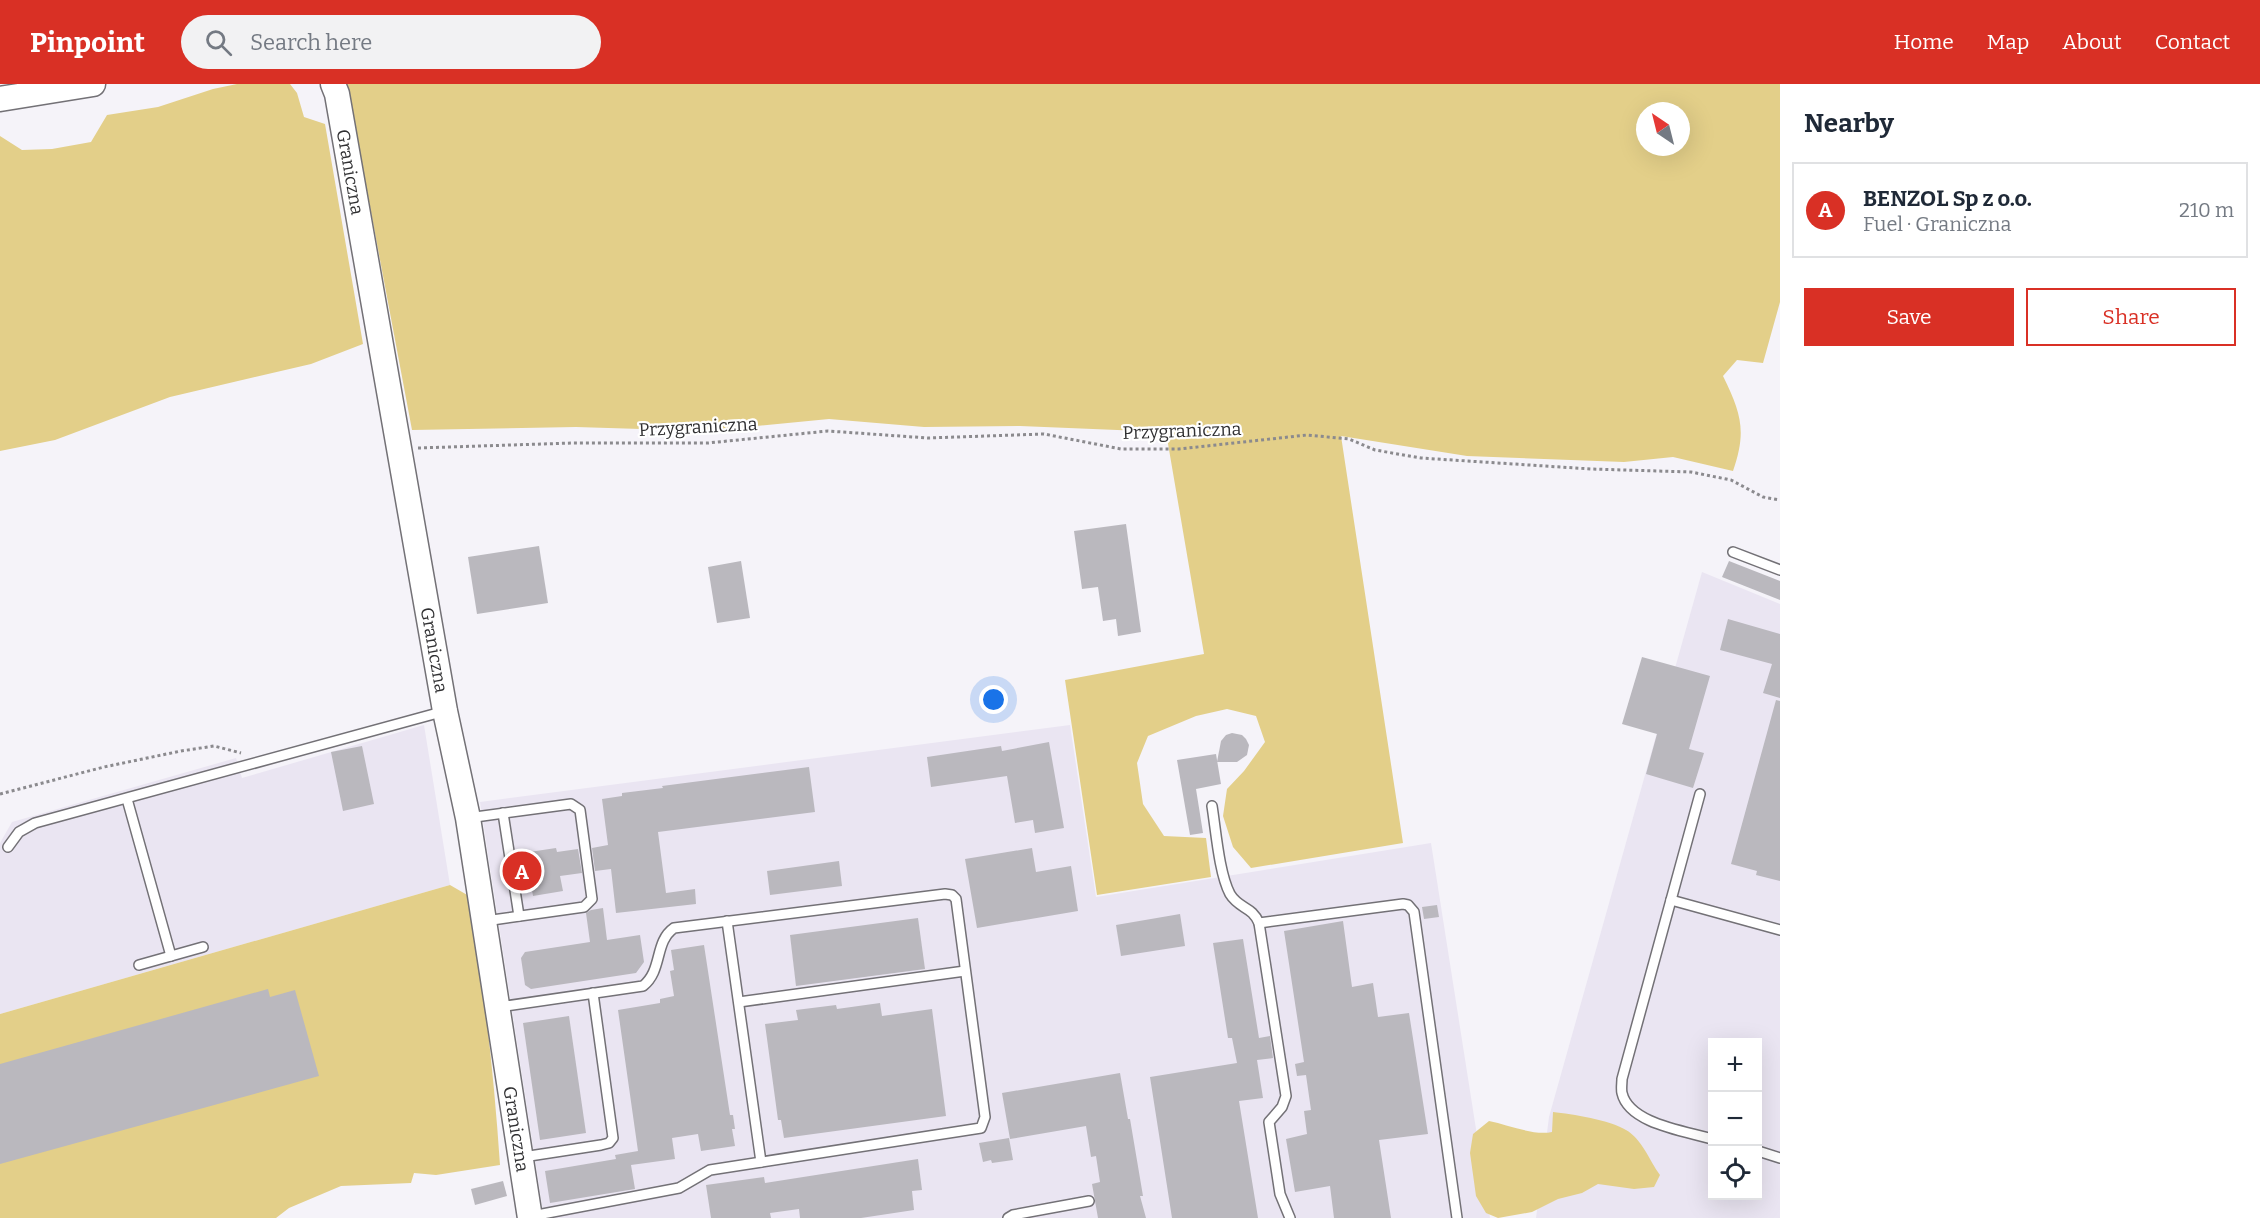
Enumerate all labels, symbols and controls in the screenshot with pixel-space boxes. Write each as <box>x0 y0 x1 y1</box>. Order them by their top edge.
search box <box>181 15 601 69</box>
text: Pinpoint <box>30 26 145 59</box>
icon: search <box>202 26 235 59</box>
text: Search here <box>250 29 372 56</box>
text: Home <box>1894 29 1954 55</box>
text: Map <box>1987 29 2029 55</box>
text: About <box>2062 29 2122 55</box>
text: Contact <box>2155 29 2230 55</box>
north arrow <box>1636 102 1690 156</box>
text: Nearby <box>1804 108 1894 139</box>
street label: Graniczna <box>332 128 368 217</box>
text: BENZOL Sp z o.o. <box>1863 185 2032 212</box>
text: A <box>1818 198 1833 222</box>
text: 210 m <box>2179 198 2234 222</box>
text: Fuel · Graniczna <box>1863 212 2011 236</box>
button: Save <box>1804 288 2014 346</box>
button: Share <box>2026 288 2236 346</box>
street label: Przygraniczna <box>638 413 758 441</box>
street label: Przygraniczna <box>1122 418 1242 444</box>
street label: Graniczna <box>416 606 452 695</box>
your location <box>979 685 1008 714</box>
pin: A <box>502 848 542 894</box>
map controls <box>1708 1038 1762 1200</box>
button: + <box>1708 1038 1762 1092</box>
street label: Graniczna <box>498 1085 534 1174</box>
button: − <box>1708 1092 1762 1146</box>
button: locate <box>1708 1146 1762 1200</box>

